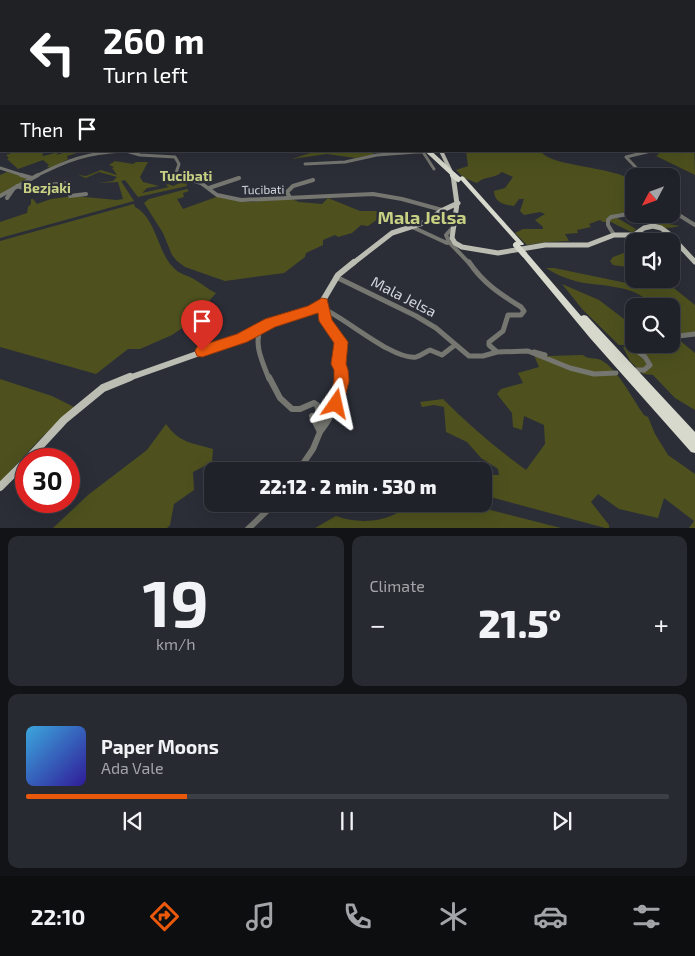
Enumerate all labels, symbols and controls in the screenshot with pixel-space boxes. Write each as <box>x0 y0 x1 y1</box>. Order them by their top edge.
text: 260 m <box>103 19 204 61</box>
icon: left <box>20 20 85 85</box>
text: Turn left <box>103 61 188 87</box>
icon: arrive <box>73 115 101 143</box>
text: Then <box>20 118 63 141</box>
district label: Tucibati <box>160 167 212 184</box>
north arrow <box>625 168 680 222</box>
map controls <box>625 168 680 353</box>
district label: Bezjaki <box>23 179 71 196</box>
street label: Tucibati <box>242 182 284 196</box>
district label: Mala Jelsa <box>377 206 467 228</box>
button: sound <box>625 233 680 288</box>
street label: Mala Jelsa <box>368 272 440 320</box>
button: search <box>625 298 680 353</box>
pin <box>181 300 223 351</box>
icon: arrive <box>188 307 216 335</box>
position arrow <box>309 377 361 429</box>
speed limit sign: 30 <box>15 448 80 513</box>
text: 22:12 · 2 min · 530 m <box>259 475 437 498</box>
text: 19 <box>143 562 209 640</box>
text: Climate <box>370 576 425 595</box>
text: 21.5° <box>478 600 561 646</box>
text: − <box>370 607 386 641</box>
text: + <box>654 607 669 641</box>
text: km/h <box>156 634 196 653</box>
text: Paper Moons <box>101 735 219 758</box>
text: Ada Vale <box>101 758 164 777</box>
icon: previous <box>119 807 147 835</box>
icon: pause <box>333 807 361 835</box>
icon: next <box>548 807 576 835</box>
icon: directions <box>147 899 182 934</box>
icon: music <box>243 899 278 934</box>
icon: phone <box>340 899 375 934</box>
icon: climate <box>436 899 471 934</box>
icon: car <box>533 899 568 934</box>
icon: filters <box>629 899 664 934</box>
text: 22:10 <box>31 903 85 929</box>

